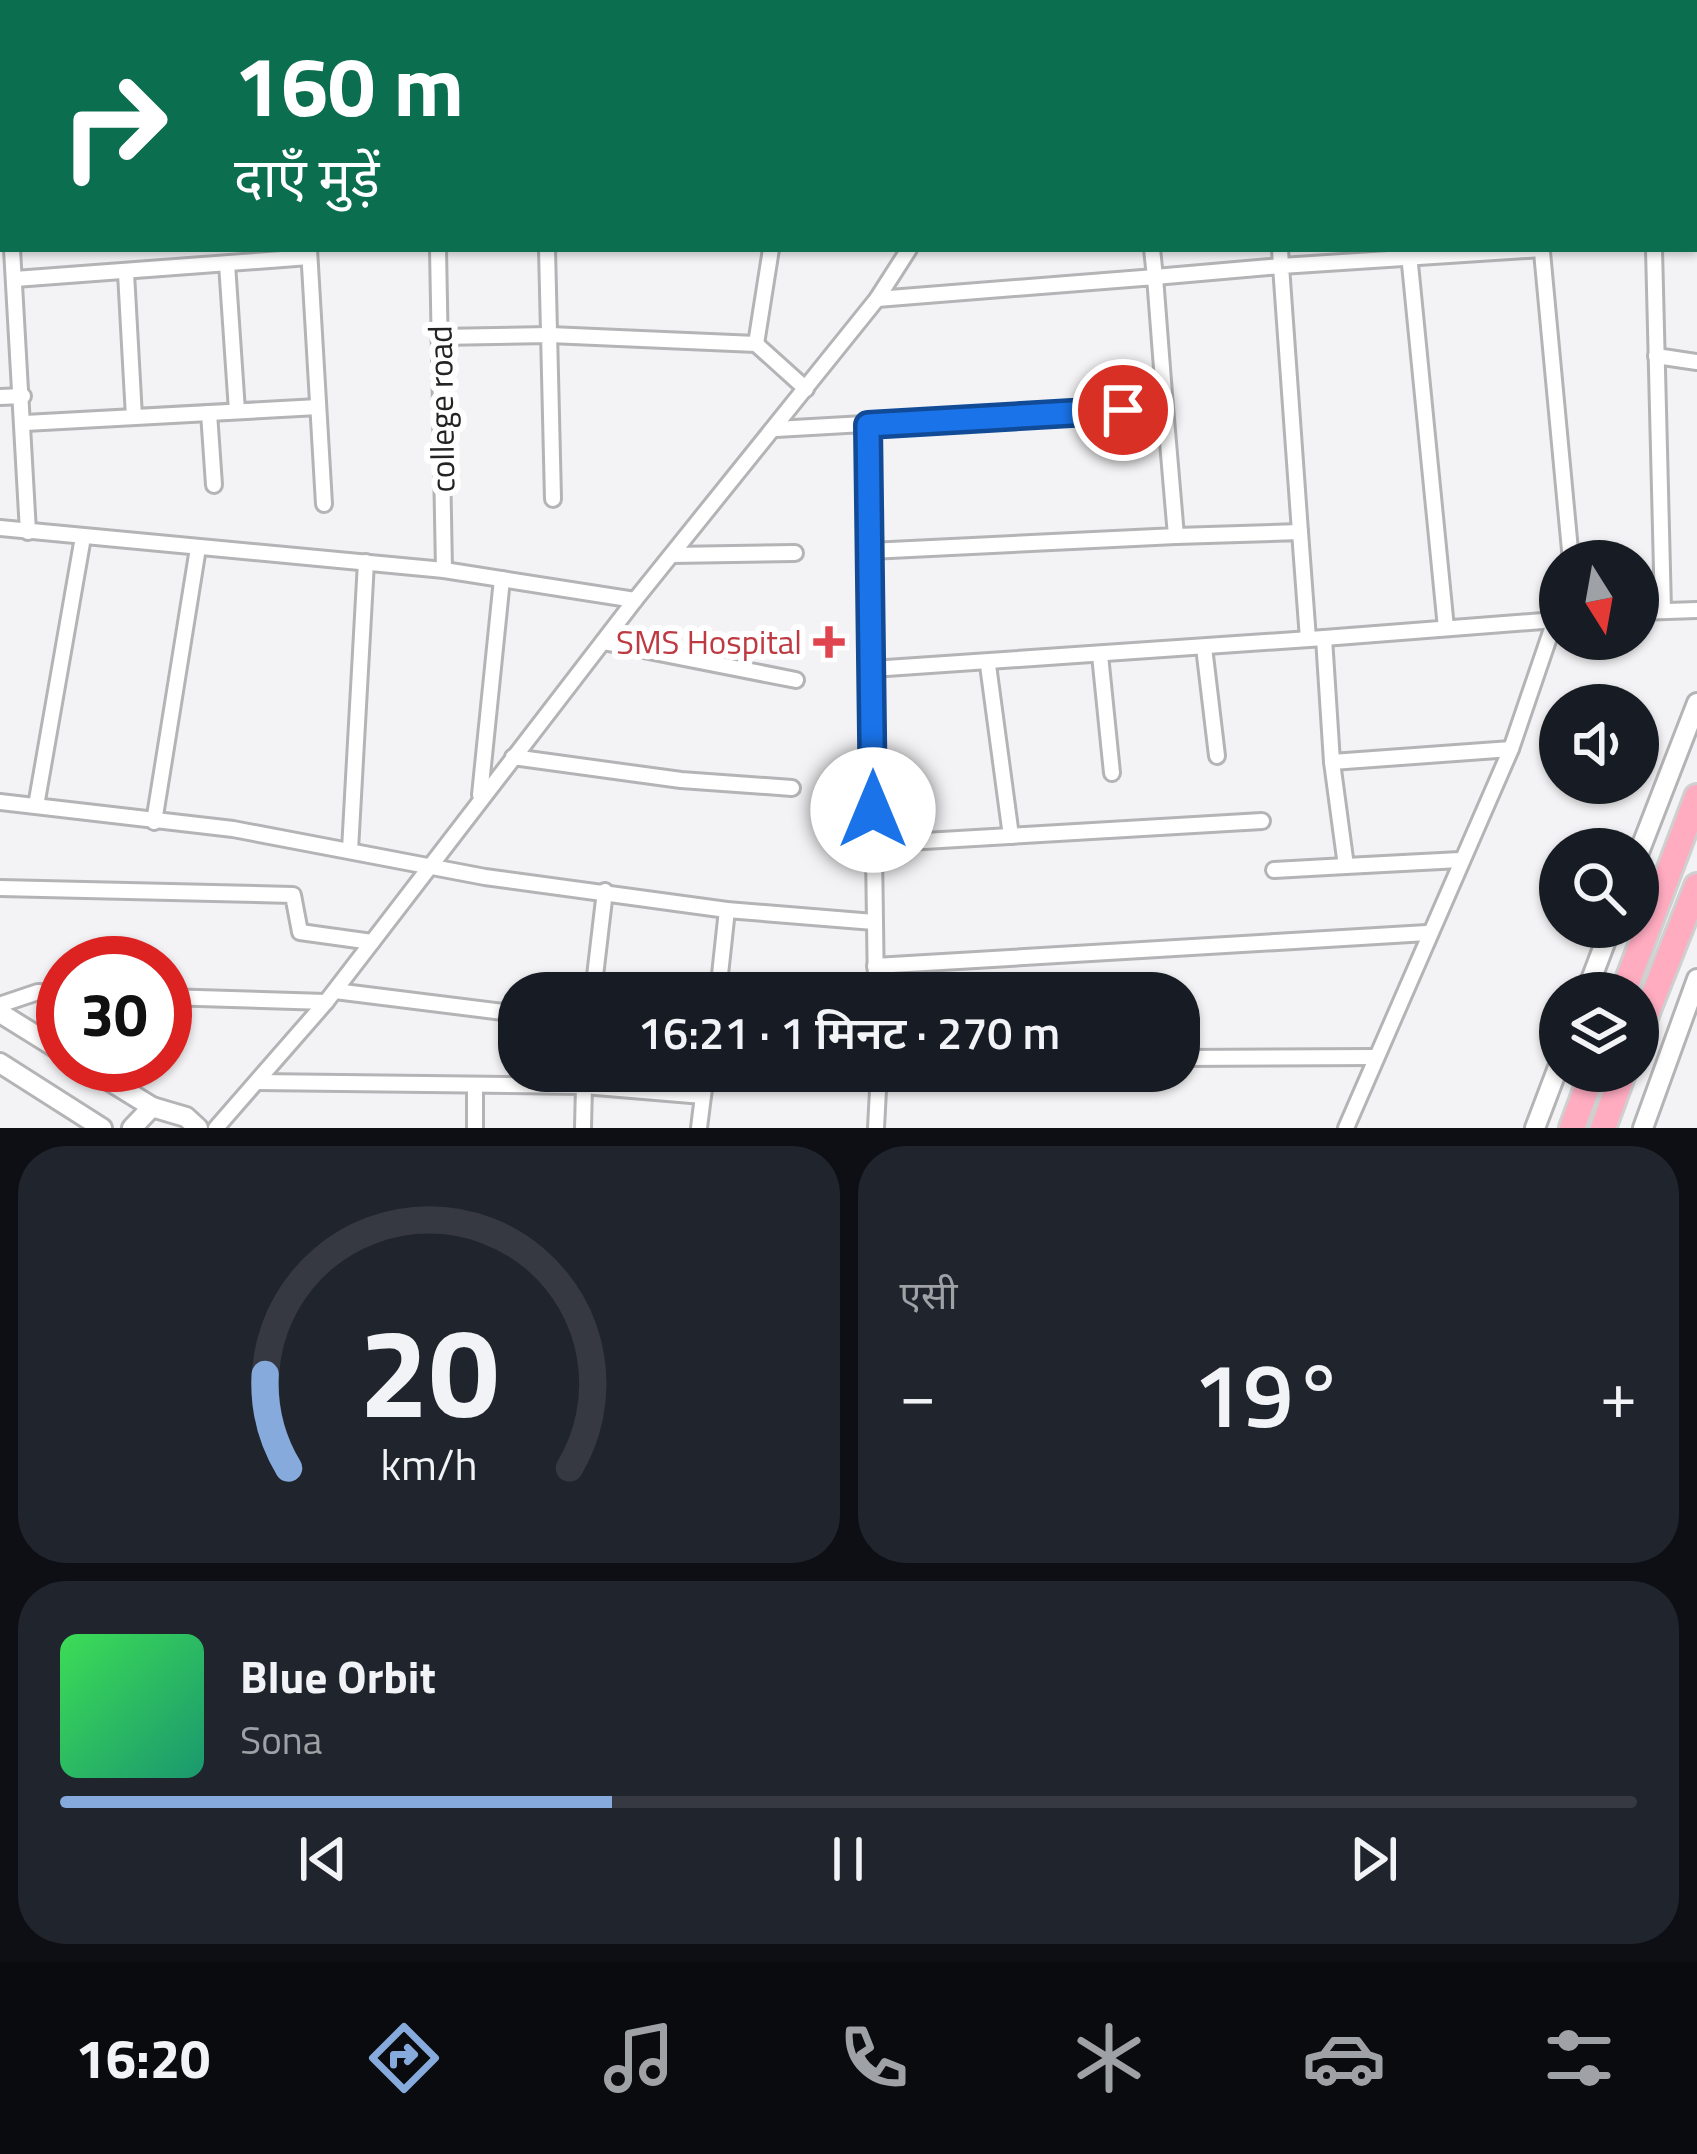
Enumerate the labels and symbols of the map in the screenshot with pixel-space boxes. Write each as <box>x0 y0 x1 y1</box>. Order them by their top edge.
street label: college road <box>415 325 467 493</box>
pin <box>1072 359 1174 461</box>
north arrow <box>1539 540 1659 660</box>
place label: SMS Hospital <box>616 617 802 667</box>
marker: SMS Hospital <box>813 626 845 658</box>
position arrow <box>810 747 936 873</box>
speed limit sign: 30 <box>36 936 192 1092</box>

